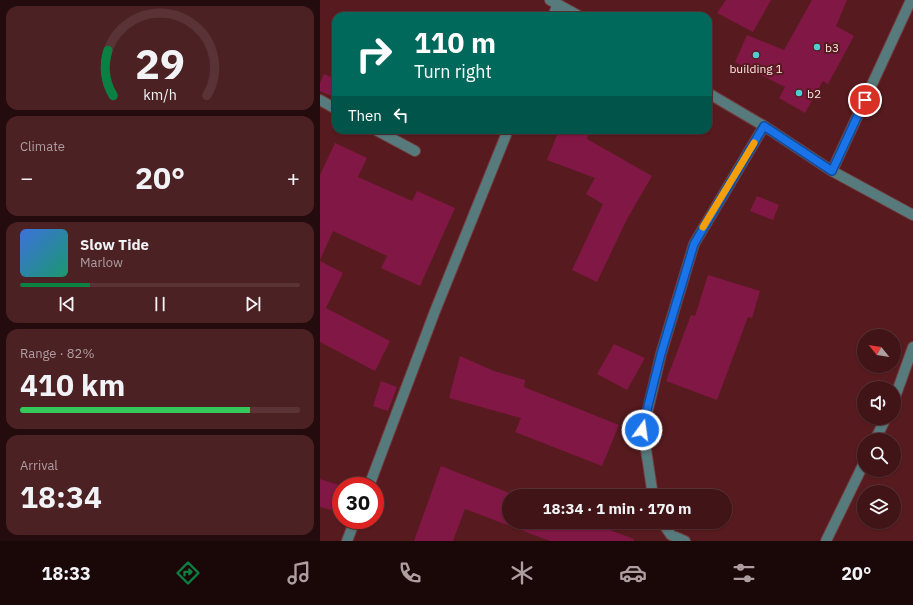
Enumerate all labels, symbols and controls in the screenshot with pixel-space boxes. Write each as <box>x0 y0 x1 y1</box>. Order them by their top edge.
text: 110 m <box>414 24 496 61</box>
icon: right <box>348 28 400 80</box>
text: 29 <box>135 36 185 90</box>
place label: b3 <box>825 40 839 55</box>
marker: b3 <box>812 42 822 52</box>
marker: building 1 <box>751 50 761 60</box>
text: Turn right <box>414 60 492 83</box>
place label: building 1 <box>729 61 783 76</box>
pin <box>848 83 882 117</box>
text: km/h <box>143 85 177 104</box>
place label: b2 <box>807 86 821 101</box>
marker: b2 <box>794 88 804 98</box>
icon: arrive <box>854 89 876 111</box>
icon: left <box>390 104 412 126</box>
text: Then <box>348 106 382 125</box>
text: Climate <box>20 138 65 155</box>
text: 20° <box>135 158 185 197</box>
text: − <box>20 163 33 192</box>
text: + <box>287 163 300 192</box>
text: Slow Tide <box>80 235 149 254</box>
text: Marlow <box>80 254 123 271</box>
icon: previous <box>56 293 78 315</box>
icon: pause <box>149 293 171 315</box>
icon: next <box>242 293 264 315</box>
north arrow <box>857 329 901 373</box>
map controls <box>857 329 901 529</box>
text: Range · 82% <box>20 345 94 362</box>
text: 410 km <box>20 365 125 404</box>
button: sound <box>857 381 901 425</box>
position arrow <box>621 409 663 451</box>
button: search <box>857 433 901 477</box>
text: Arrival <box>20 457 58 474</box>
text: 18:34 <box>20 477 102 516</box>
speed limit sign: 30 <box>332 477 384 529</box>
button: layers <box>857 485 901 529</box>
text: 18:34 · 1 min · 170 m <box>543 499 691 518</box>
icon: directions <box>174 559 202 587</box>
icon: music <box>285 559 313 587</box>
icon: phone <box>396 559 424 587</box>
icon: climate <box>508 559 536 587</box>
icon: car <box>619 559 647 587</box>
icon: filters <box>730 559 758 587</box>
text: 18:33 <box>42 562 91 585</box>
text: 20° <box>841 562 871 585</box>

